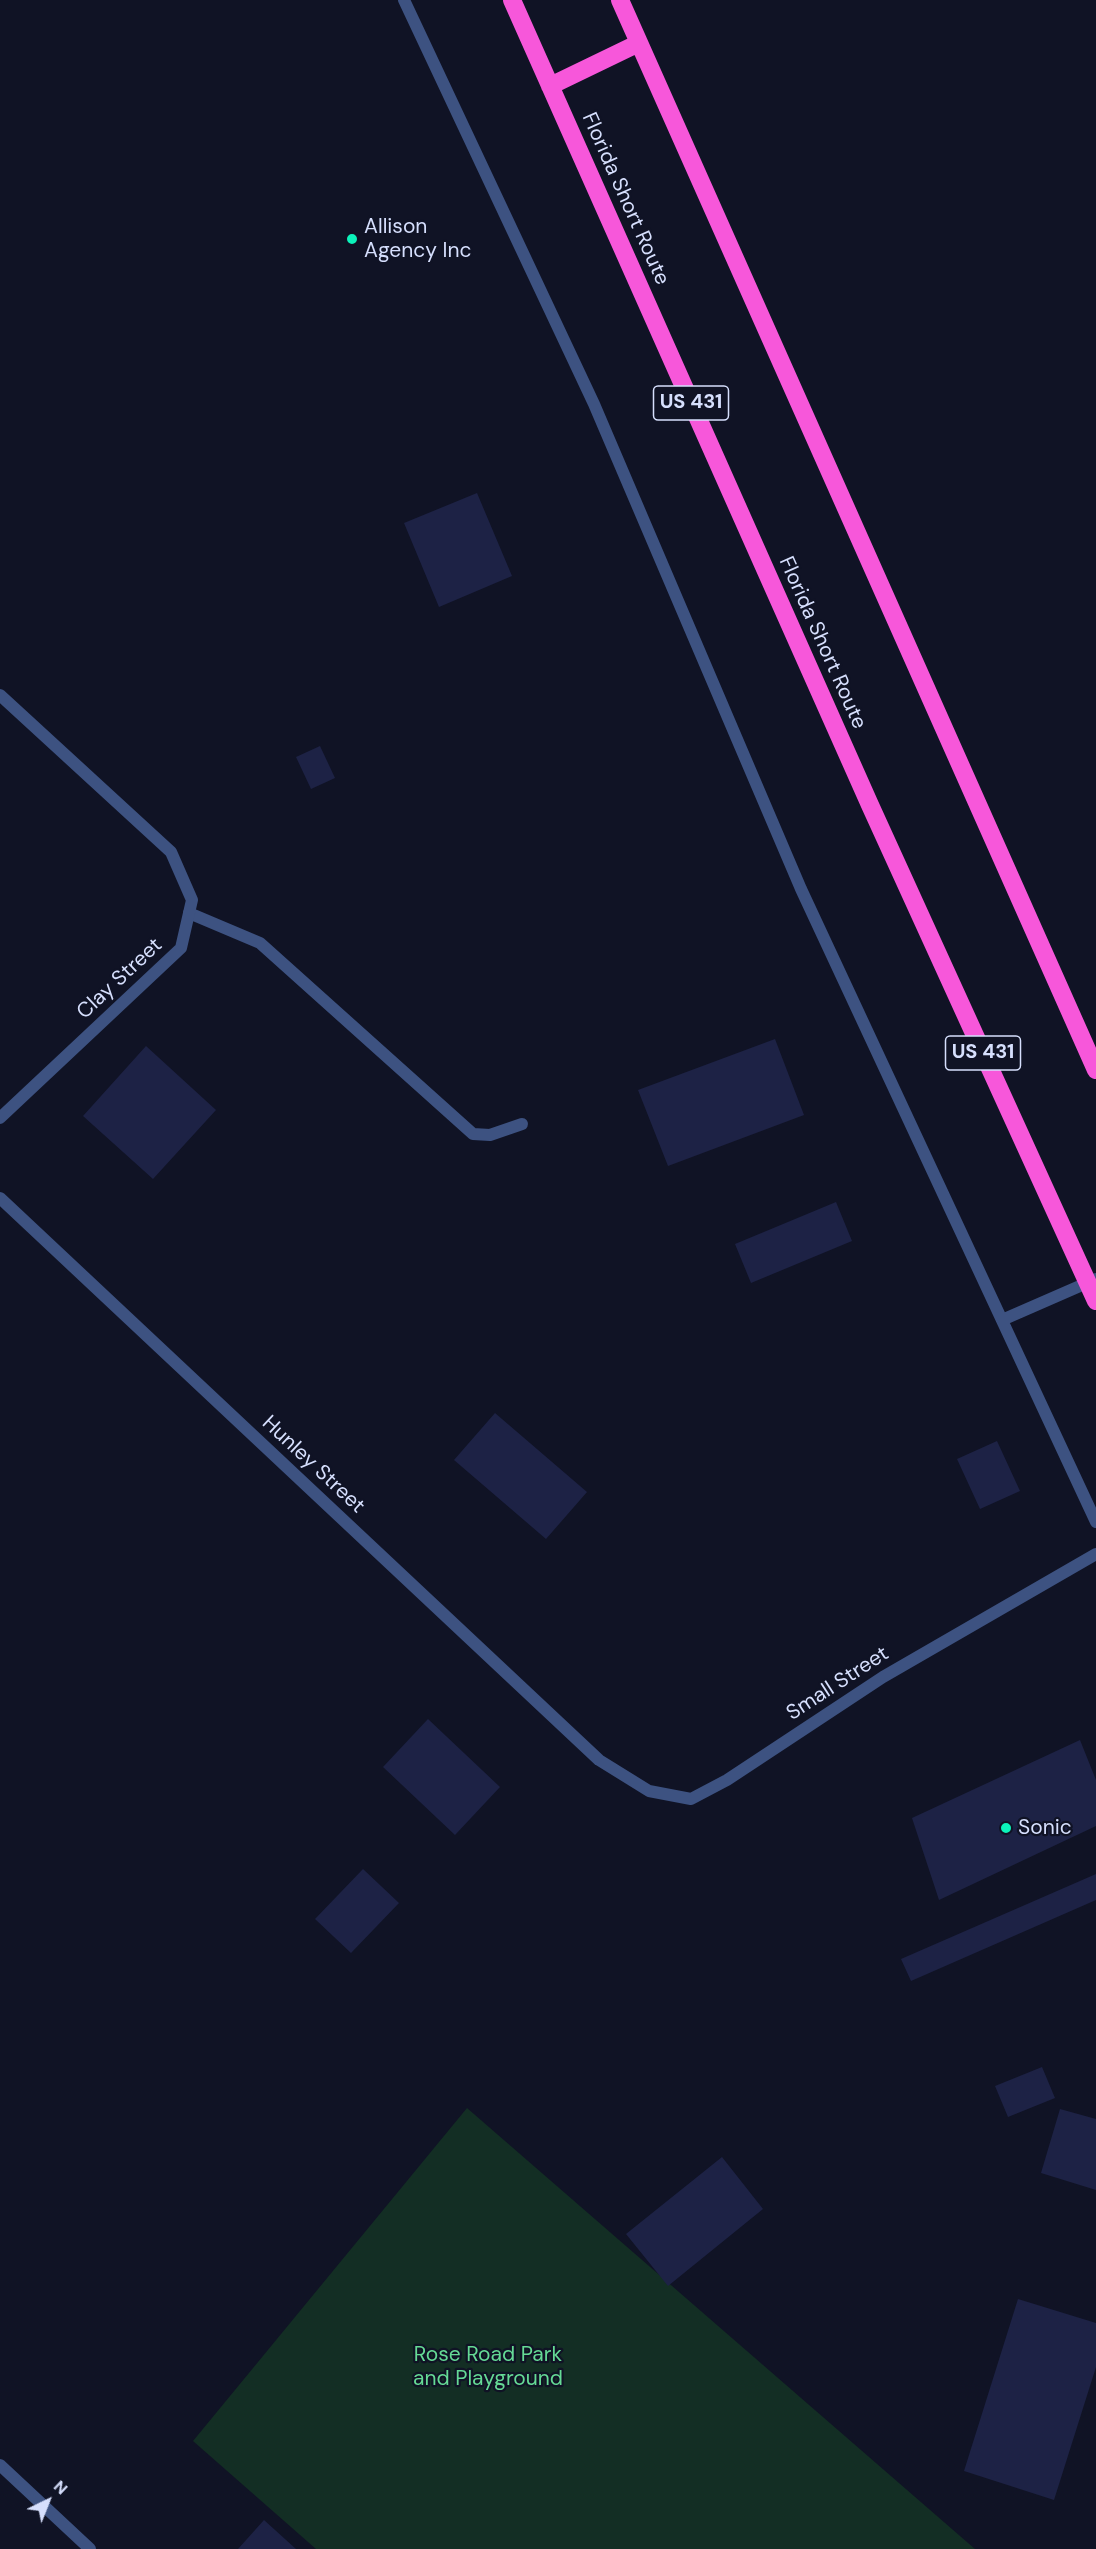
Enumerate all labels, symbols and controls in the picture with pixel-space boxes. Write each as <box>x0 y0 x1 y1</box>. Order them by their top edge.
street label: Florida Short Route <box>576 109 674 289</box>
place label: Allison Agency Inc <box>364 214 471 264</box>
marker: Allison Agency Inc <box>345 232 359 246</box>
road number: US 431 <box>654 386 728 420</box>
street label: Florida Short Route <box>773 553 871 733</box>
street label: Clay Street <box>72 933 168 1025</box>
road number: US 431 <box>946 1036 1020 1070</box>
street label: Hunley Street <box>256 1411 370 1519</box>
street label: Small Street <box>782 1642 894 1726</box>
place label: Sonic <box>1018 1815 1072 1841</box>
marker: Sonic <box>999 1821 1013 1835</box>
park label: Rose Road Park and Playground <box>413 2342 563 2392</box>
north arrow <box>18 2471 78 2531</box>
text: N <box>49 2476 72 2499</box>

